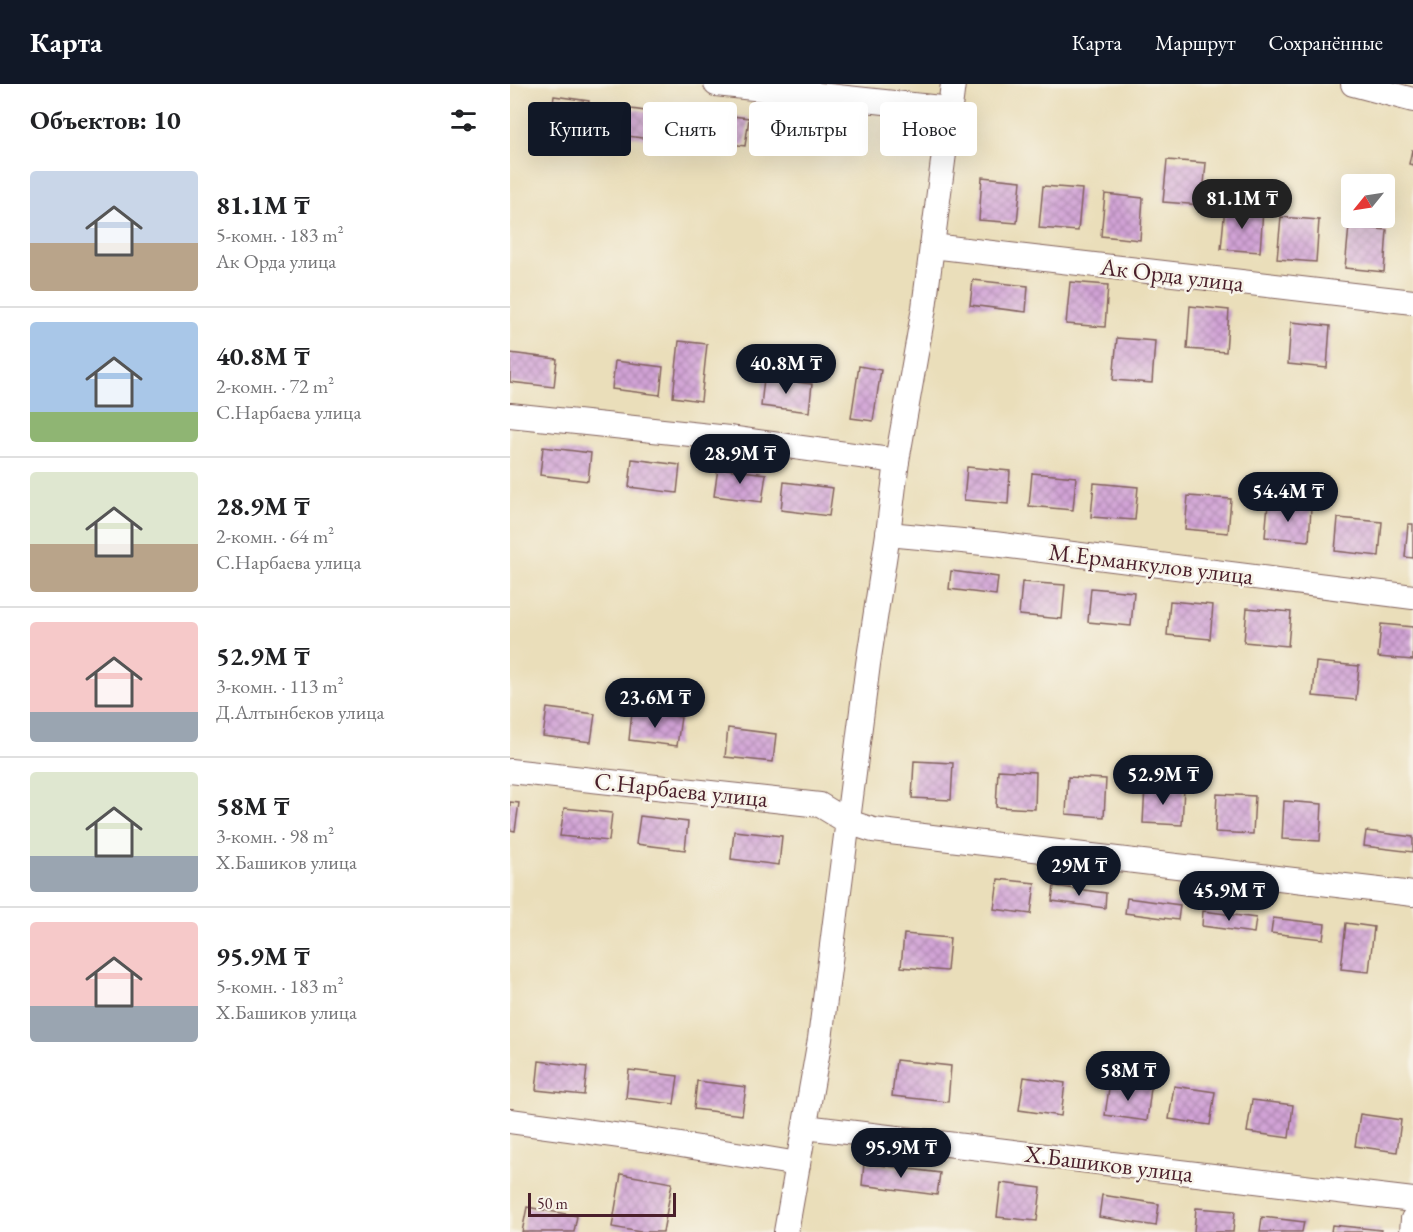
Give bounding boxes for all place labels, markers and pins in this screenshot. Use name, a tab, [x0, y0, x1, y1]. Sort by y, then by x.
pin: 81.1M ₸	[1187, 179, 1297, 230]
pin: 40.8M ₸	[731, 344, 841, 395]
pin: 28.9M ₸	[685, 434, 795, 485]
pin: 54.4M ₸	[1233, 472, 1343, 523]
pin: 23.6M ₸	[600, 678, 710, 729]
pin: 52.9M ₸	[1108, 755, 1218, 806]
pin: 29M ₸	[1037, 846, 1121, 897]
pin: 45.9M ₸	[1174, 871, 1284, 922]
pin: 58M ₸	[1086, 1051, 1170, 1102]
pin: 95.9M ₸	[846, 1128, 956, 1179]

